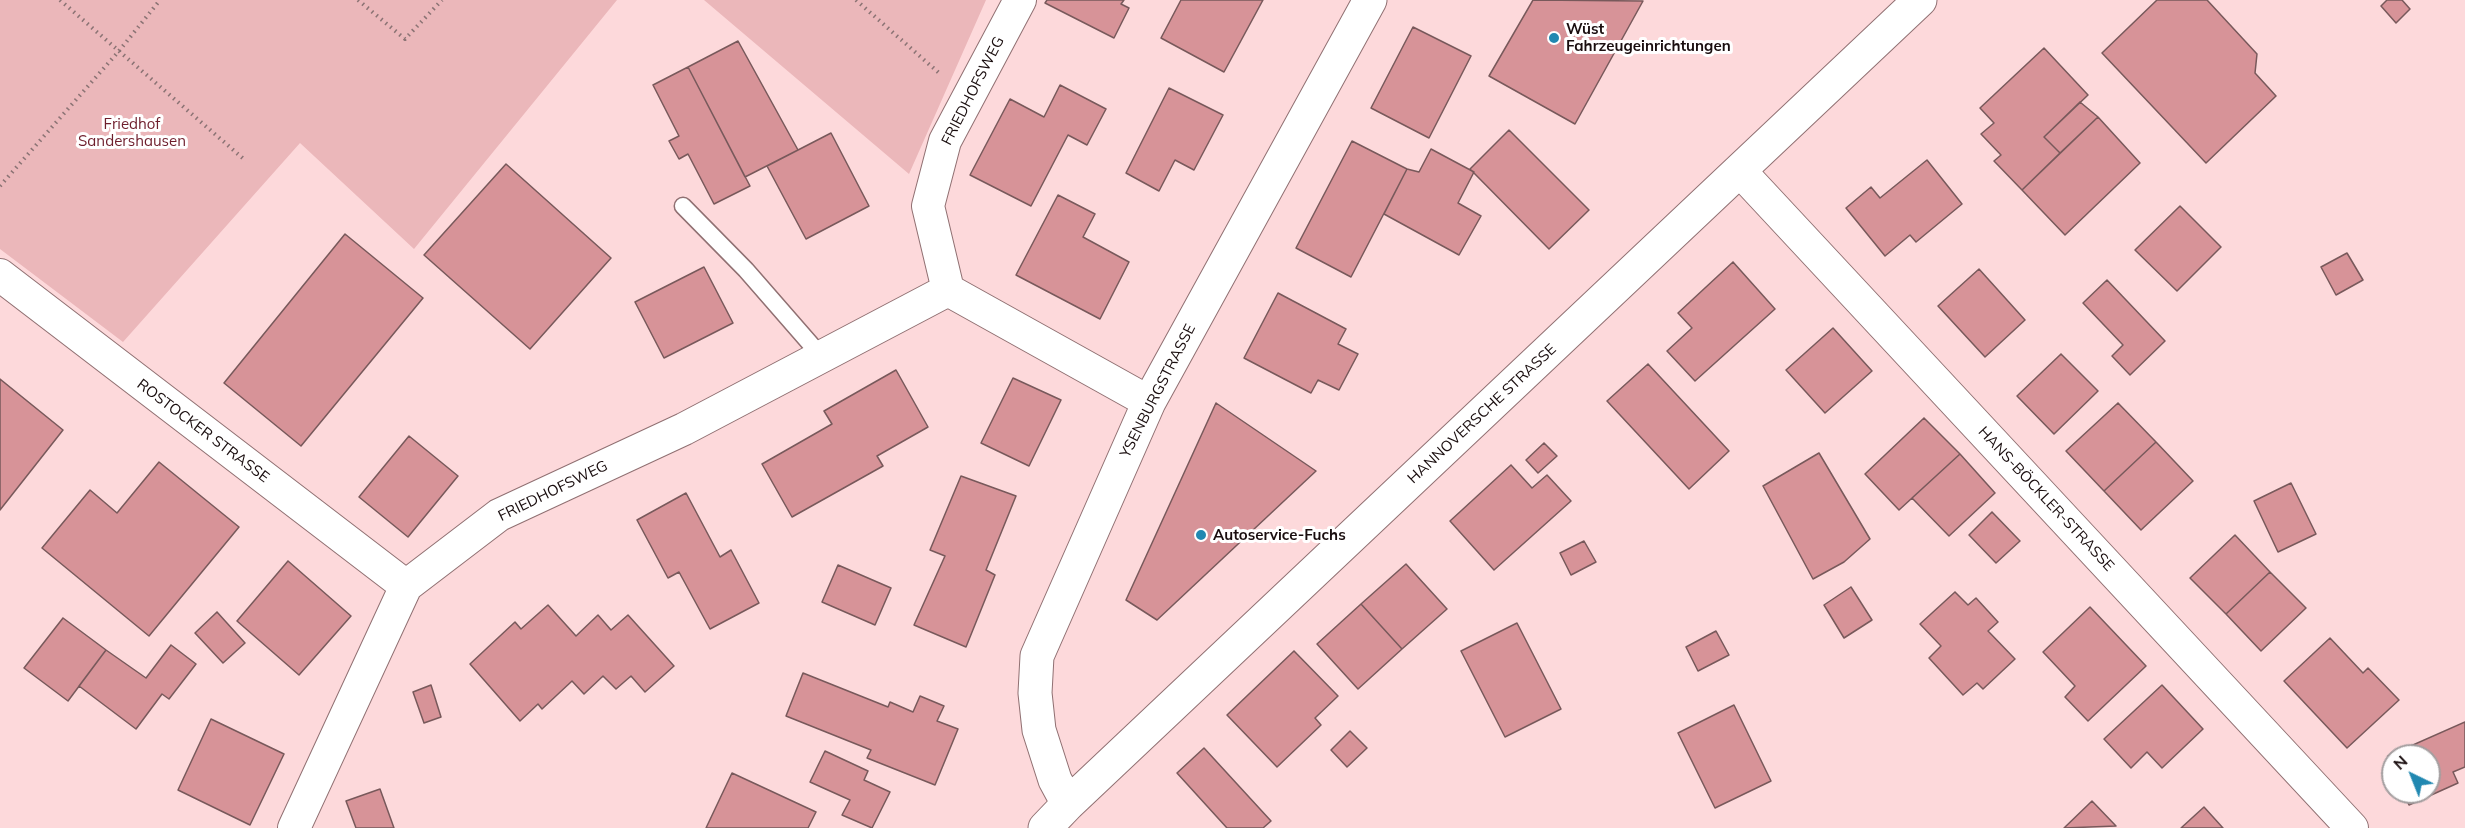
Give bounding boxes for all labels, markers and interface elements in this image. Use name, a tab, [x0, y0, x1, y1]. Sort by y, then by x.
place label: Wüst Fahrzeugeinrichtungen	[1566, 20, 1731, 55]
marker: Wüst Fahrzeugeinrichtungen	[1547, 31, 1561, 45]
street label: FRIEDHOFSWEG	[938, 34, 1008, 148]
park label: Friedhof Sandershausen	[78, 115, 186, 150]
street label: YSENBURGSTRASSE	[1117, 321, 1199, 461]
street label: HANNOVERSCHE STRASSE	[1404, 340, 1560, 488]
street label: ROSTOCKER STRASSE	[133, 375, 273, 487]
street label: HANS-BÖCKLER-STRASSE	[1974, 423, 2118, 575]
street label: FRIEDHOFSWEG	[495, 457, 611, 525]
place label: Autoservice-Fuchs	[1213, 526, 1346, 544]
marker: Autoservice-Fuchs	[1194, 528, 1208, 542]
north arrow	[2381, 744, 2441, 804]
text: N	[2389, 751, 2411, 774]

